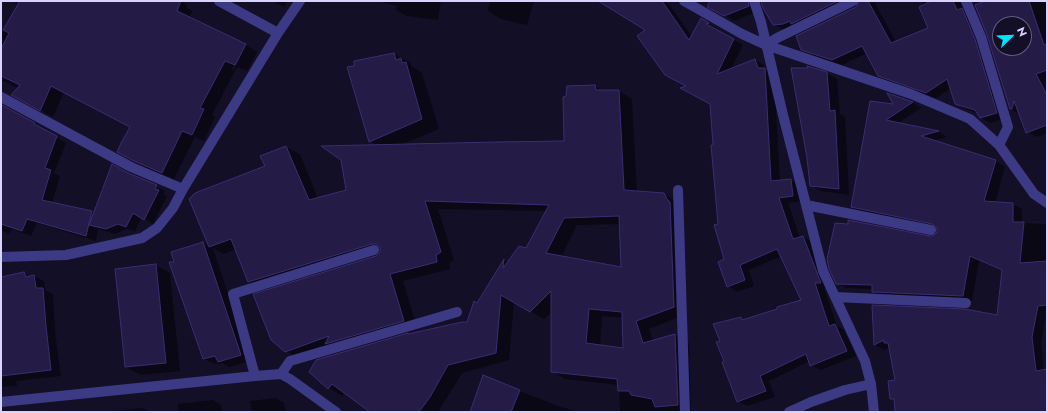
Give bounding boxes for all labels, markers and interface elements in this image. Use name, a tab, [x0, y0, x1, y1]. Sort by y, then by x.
north arrow	[992, 16, 1032, 56]
text: N	[1013, 25, 1031, 39]

